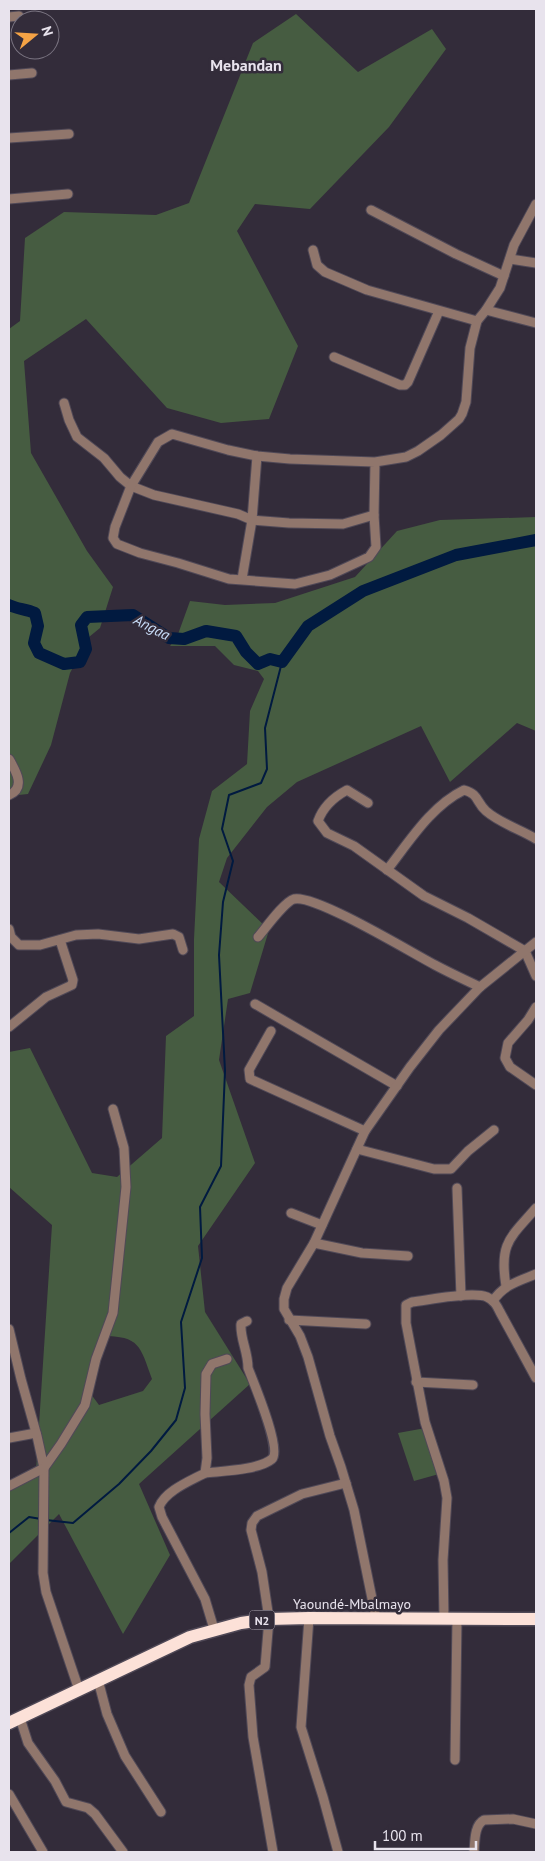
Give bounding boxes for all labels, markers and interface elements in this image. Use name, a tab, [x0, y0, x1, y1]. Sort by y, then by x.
north arrow	[10, 10, 60, 60]
text: N	[37, 24, 57, 38]
district label: Mebandan	[210, 55, 282, 75]
water label: Angaa	[130, 609, 174, 644]
street label: Yaoundé-Mbalmayo	[293, 1595, 411, 1613]
road number: N2	[250, 1610, 274, 1630]
scale bar	[375, 1818, 476, 1850]
text: 100 m	[382, 1826, 423, 1845]

